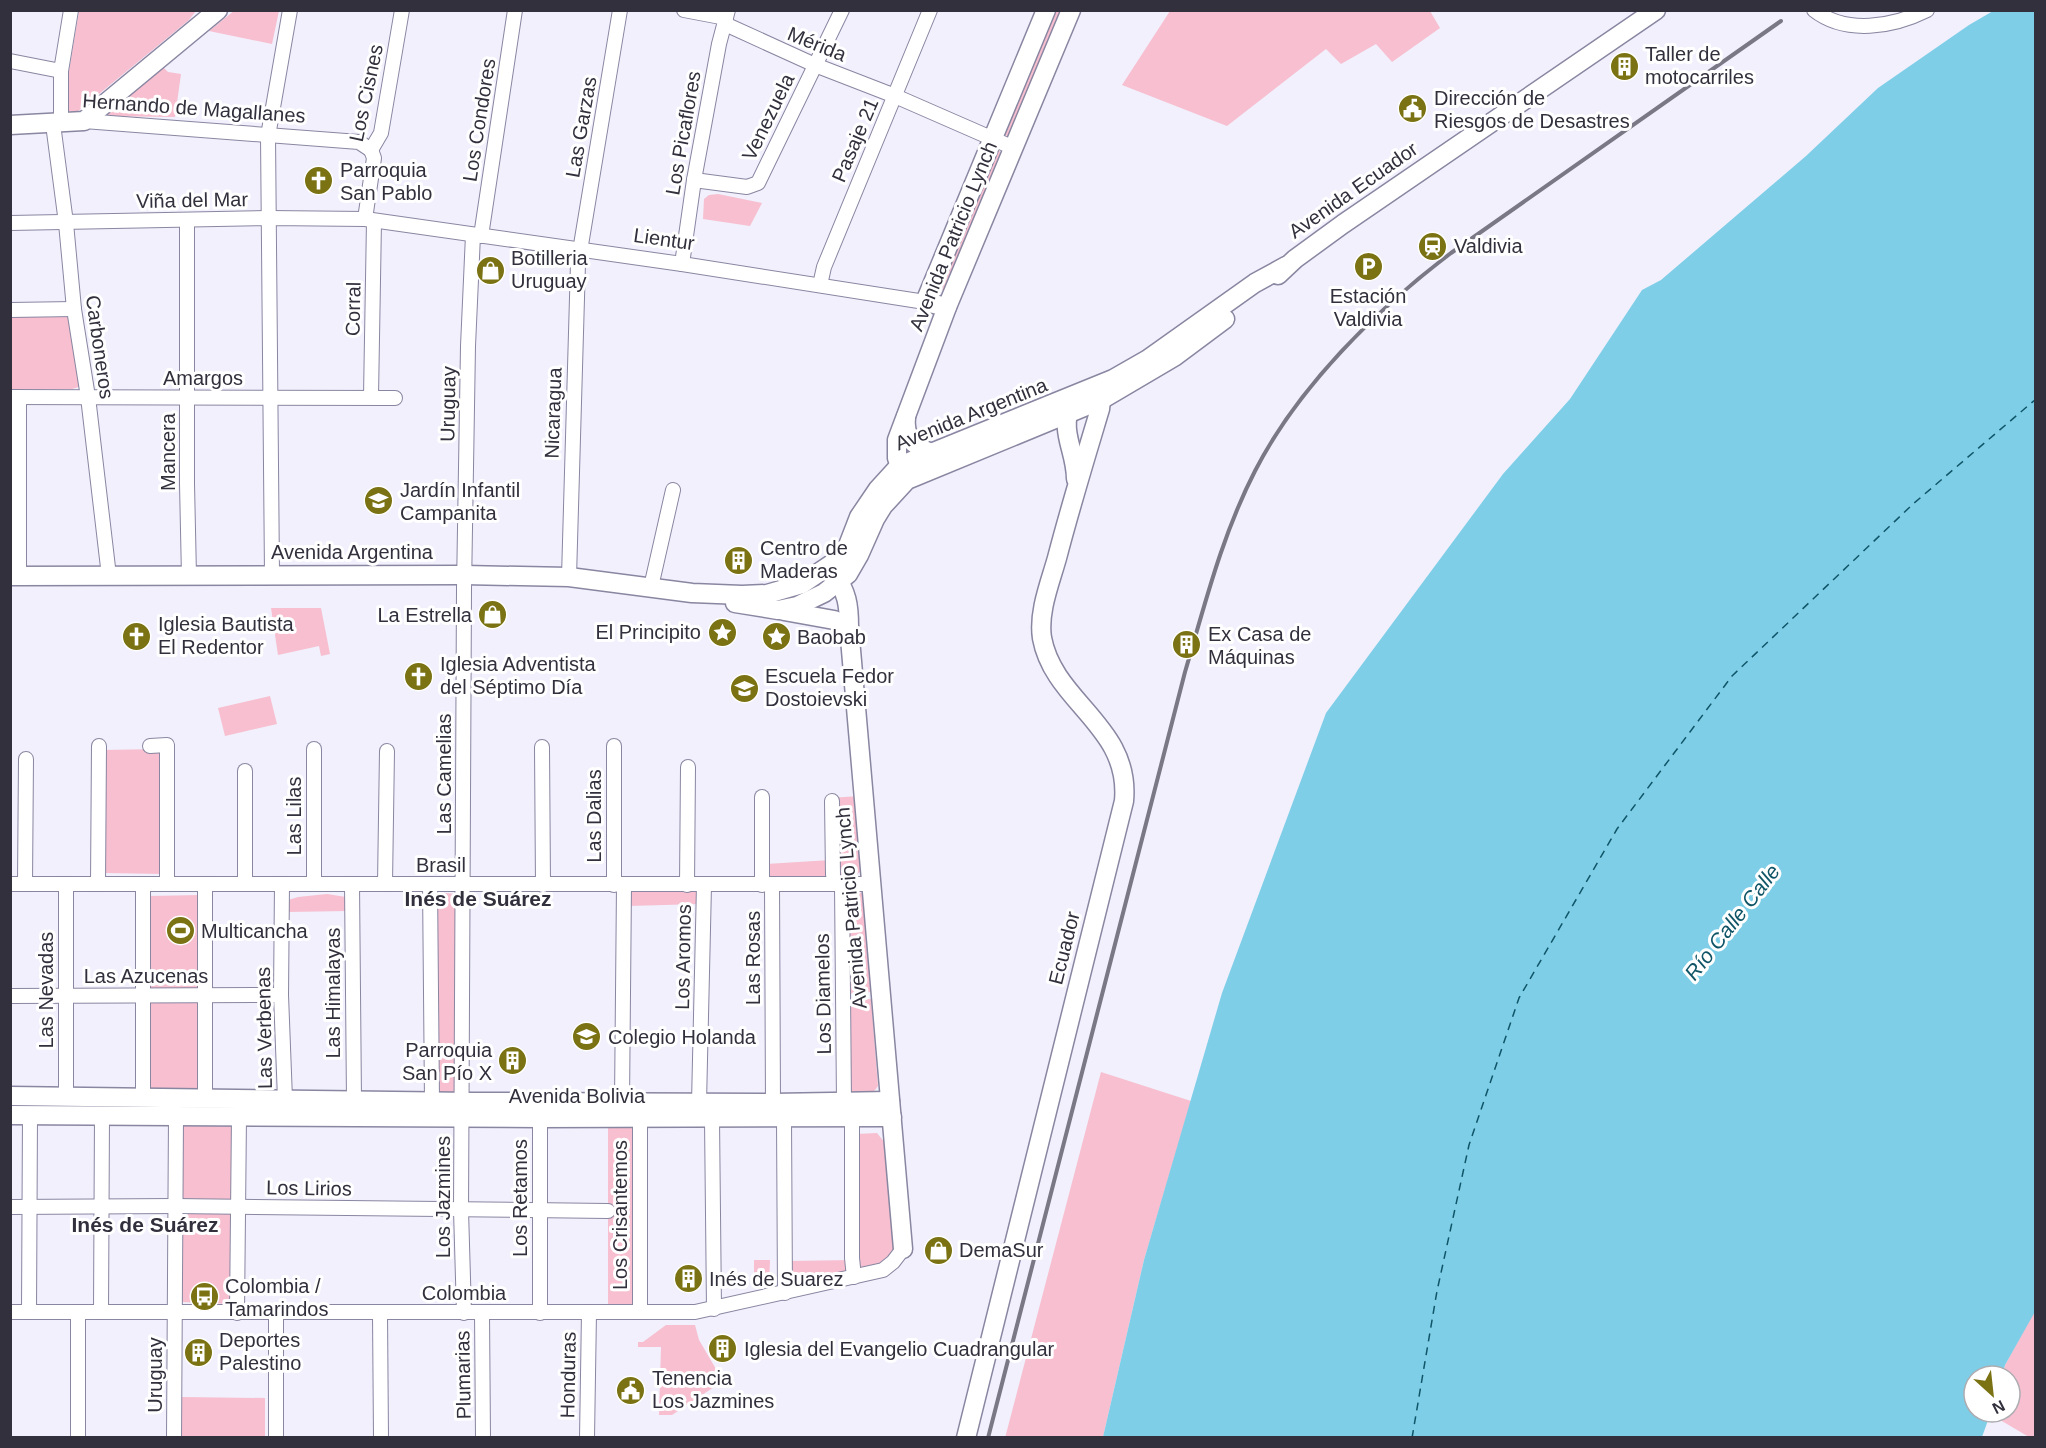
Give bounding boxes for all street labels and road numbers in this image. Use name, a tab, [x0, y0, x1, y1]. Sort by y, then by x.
street label: Mérida	[785, 22, 850, 66]
street label: Los Cisnes	[345, 42, 387, 144]
street label: Los Condores	[458, 57, 500, 183]
street label: Los Picaflores	[661, 69, 705, 197]
street label: Venezuela	[738, 69, 799, 164]
street label: Las Garzas	[561, 75, 601, 179]
street label: Hernando de Magallanes	[82, 89, 306, 127]
street label: Pasaje 21	[827, 95, 883, 185]
street label: Avenida Ecuador	[1284, 137, 1422, 243]
street label: Avenida Patricio Lynch	[905, 138, 1001, 334]
street label: Viña del Mar	[136, 188, 248, 212]
street label: Lientur	[632, 224, 696, 254]
street label: Corral	[342, 282, 364, 336]
street label: Carboneros	[82, 294, 118, 400]
street label: Uruguay	[436, 366, 460, 442]
street label: Nicaragua	[540, 366, 566, 459]
street label: Amargos	[163, 367, 243, 389]
street label: Avenida Argentina	[892, 373, 1051, 455]
street label: Mancera	[157, 412, 179, 491]
street label: Avenida Argentina	[271, 541, 434, 563]
street label: Las Camelias	[433, 713, 455, 835]
street label: Las Dalias	[583, 769, 605, 863]
street label: Las Lilas	[283, 777, 305, 855]
street label: Avenida Patricio Lynch	[831, 806, 871, 1010]
street label: Brasil	[416, 854, 466, 876]
street label: Los Aromos	[671, 904, 695, 1010]
street label: Ecuador	[1044, 909, 1084, 987]
street label: Las Rosas	[742, 911, 764, 1005]
street label: Las Himalayas	[322, 927, 344, 1059]
street label: Las Nevadas	[35, 932, 57, 1048]
street label: Los Diamelos	[811, 933, 835, 1055]
street label: Las Azucenas	[84, 965, 208, 987]
street label: Las Verbenas	[252, 967, 276, 1089]
street label: Avenida Bolivia	[509, 1085, 646, 1107]
street label: Los Jazmines	[432, 1136, 454, 1258]
street label: Los Retamos	[509, 1139, 531, 1257]
street label: Los Crisantemos	[609, 1140, 631, 1290]
street label: Los Lirios	[266, 1176, 352, 1200]
street label: Colombia	[422, 1282, 507, 1304]
street label: Plumarias	[451, 1330, 475, 1420]
street label: Honduras	[556, 1331, 580, 1419]
street label: Uruguay	[144, 1337, 166, 1413]

